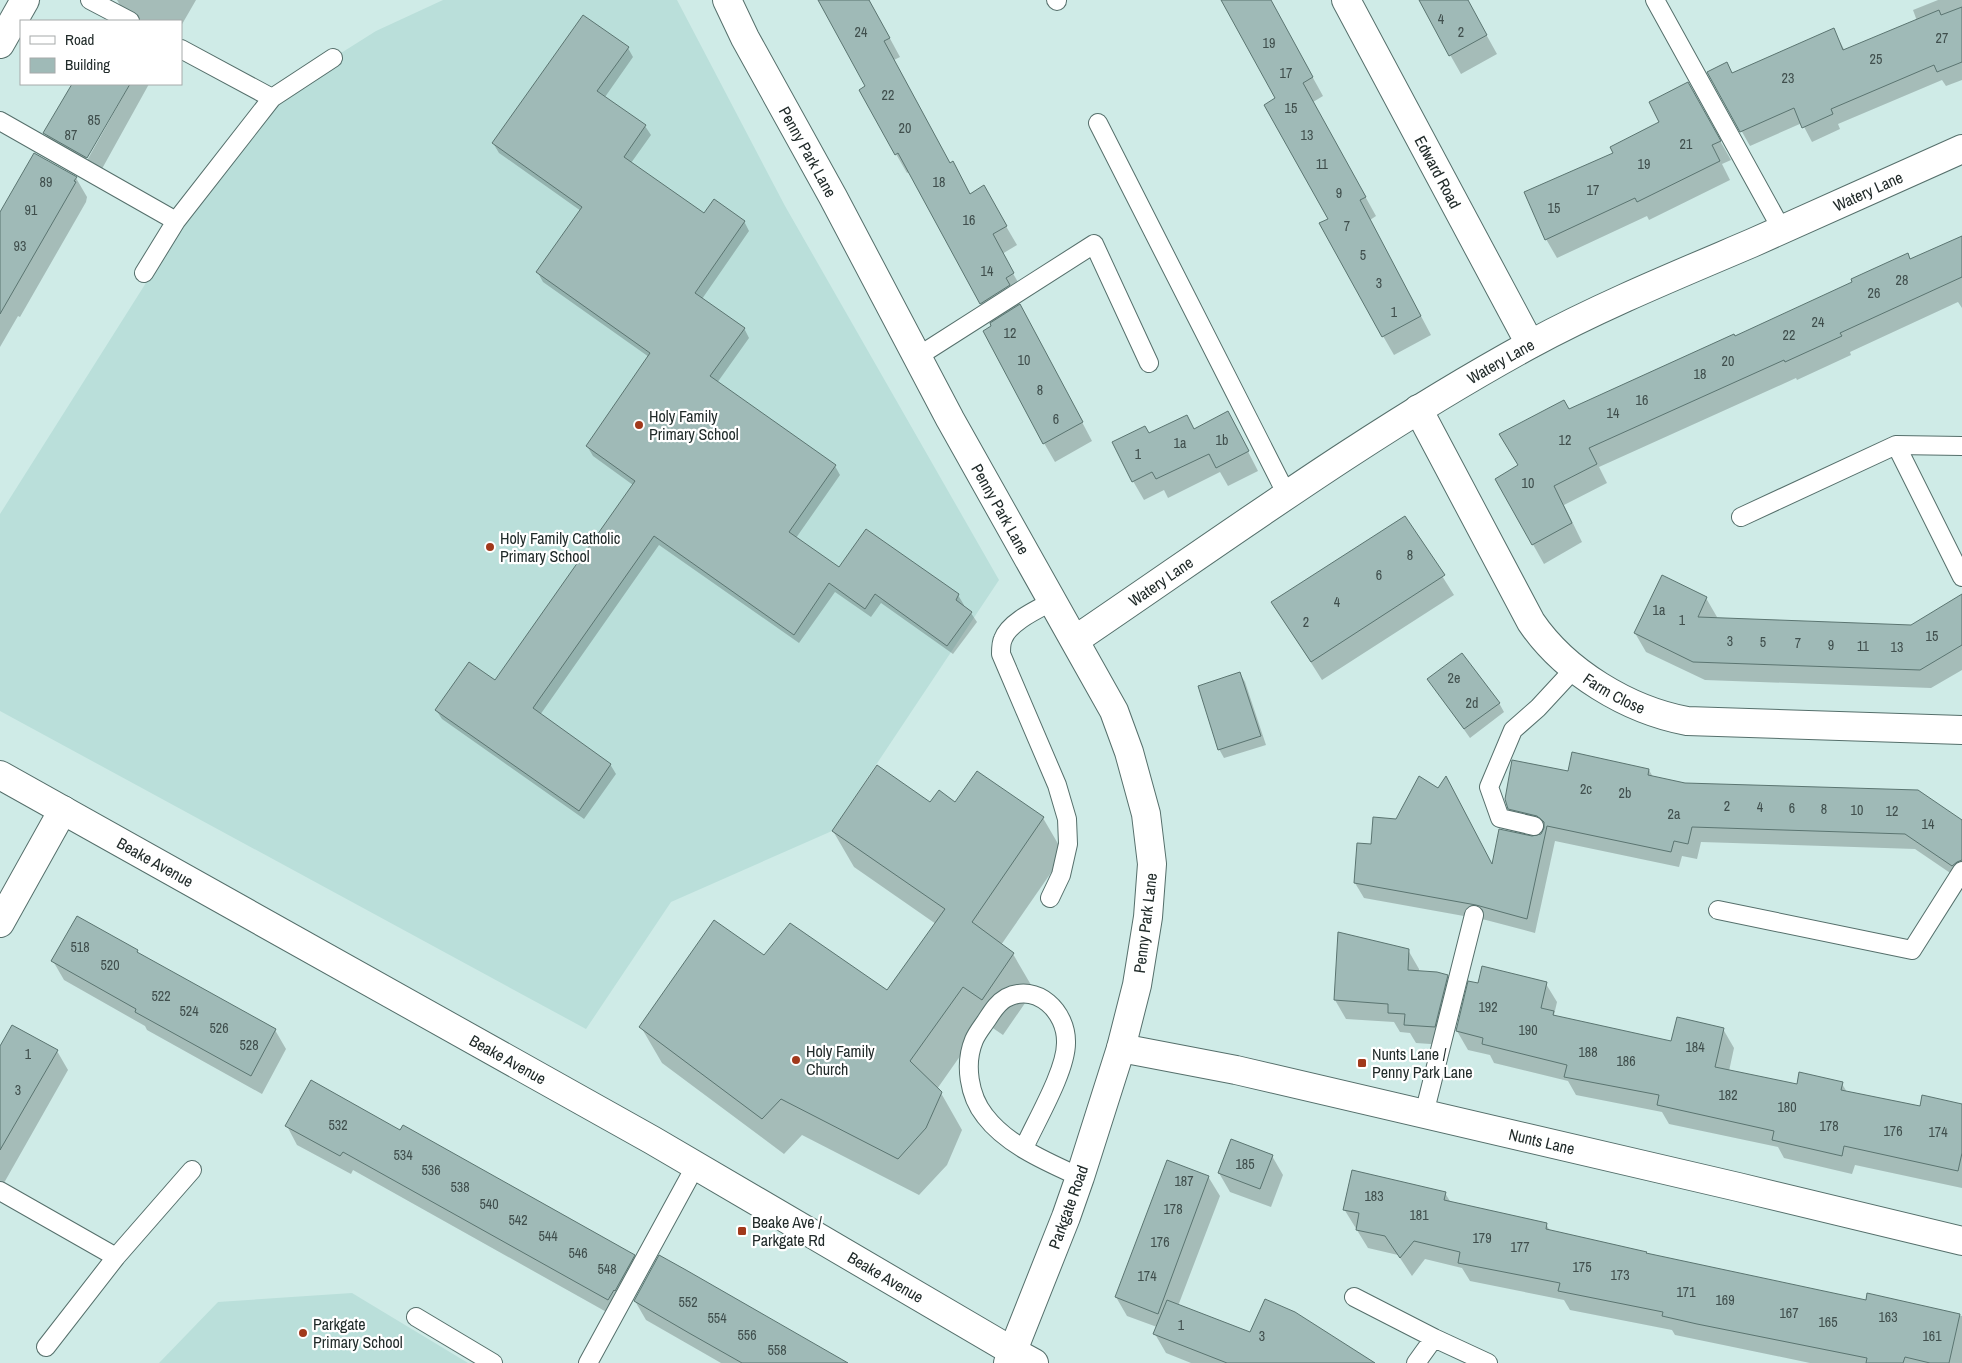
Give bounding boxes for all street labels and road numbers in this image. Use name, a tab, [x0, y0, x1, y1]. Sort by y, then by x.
street label: Penny Park Lane	[774, 102, 842, 201]
street label: Edward Road	[1410, 132, 1466, 212]
street label: Watery Lane	[1830, 166, 1906, 216]
street label: Watery Lane	[1463, 333, 1538, 389]
street label: Penny Park Lane	[966, 460, 1035, 558]
street label: Watery Lane	[1124, 551, 1197, 611]
street label: Farm Close	[1579, 667, 1648, 719]
street label: Beake Avenue	[113, 832, 198, 892]
street label: Penny Park Lane	[1128, 872, 1162, 974]
street label: Beake Avenue	[466, 1029, 550, 1090]
street label: Nunts Lane	[1507, 1123, 1577, 1160]
street label: Parkgate Road	[1043, 1162, 1093, 1252]
street label: Beake Avenue	[844, 1246, 928, 1308]

